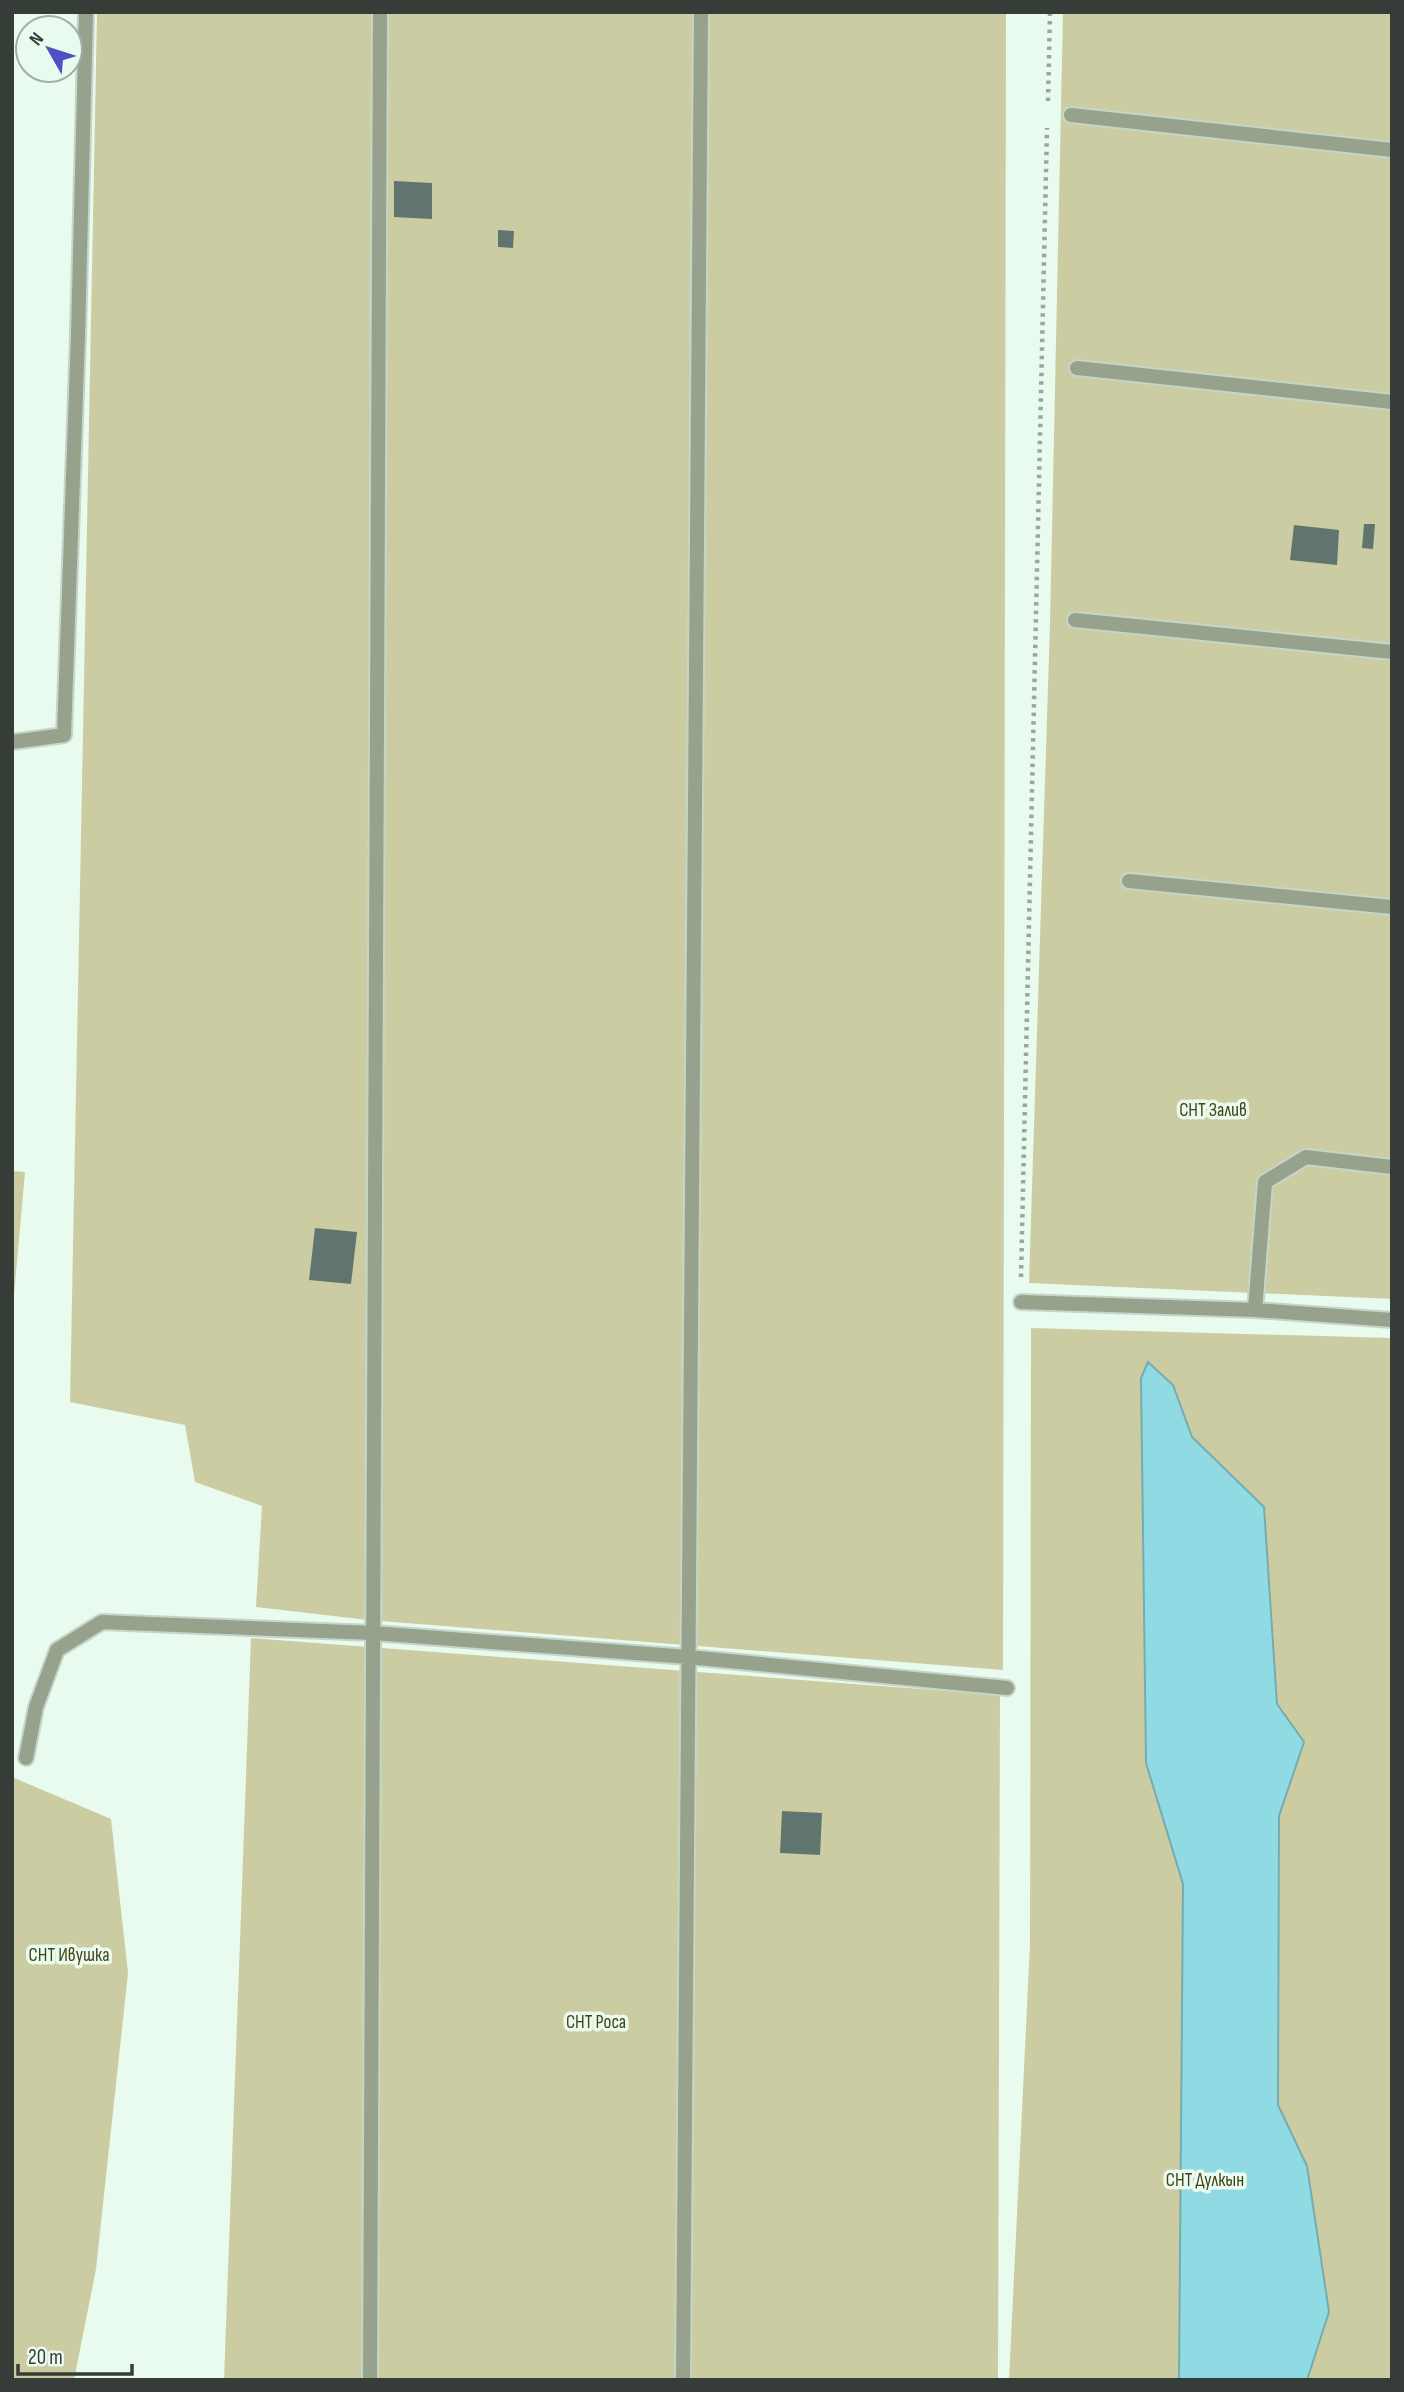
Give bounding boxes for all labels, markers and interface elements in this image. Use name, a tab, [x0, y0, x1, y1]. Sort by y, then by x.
north arrow	[14, 14, 84, 84]
text: N	[25, 28, 49, 50]
park label: СНТ Залив	[1179, 1099, 1247, 1122]
park label: СНТ Ивушка	[29, 1944, 109, 1967]
park label: СНТ Роса	[566, 2011, 626, 2034]
park label: СНТ Дулкын	[1166, 2169, 1244, 2192]
scale bar	[18, 2332, 131, 2376]
text: 20 m	[28, 2345, 63, 2370]

